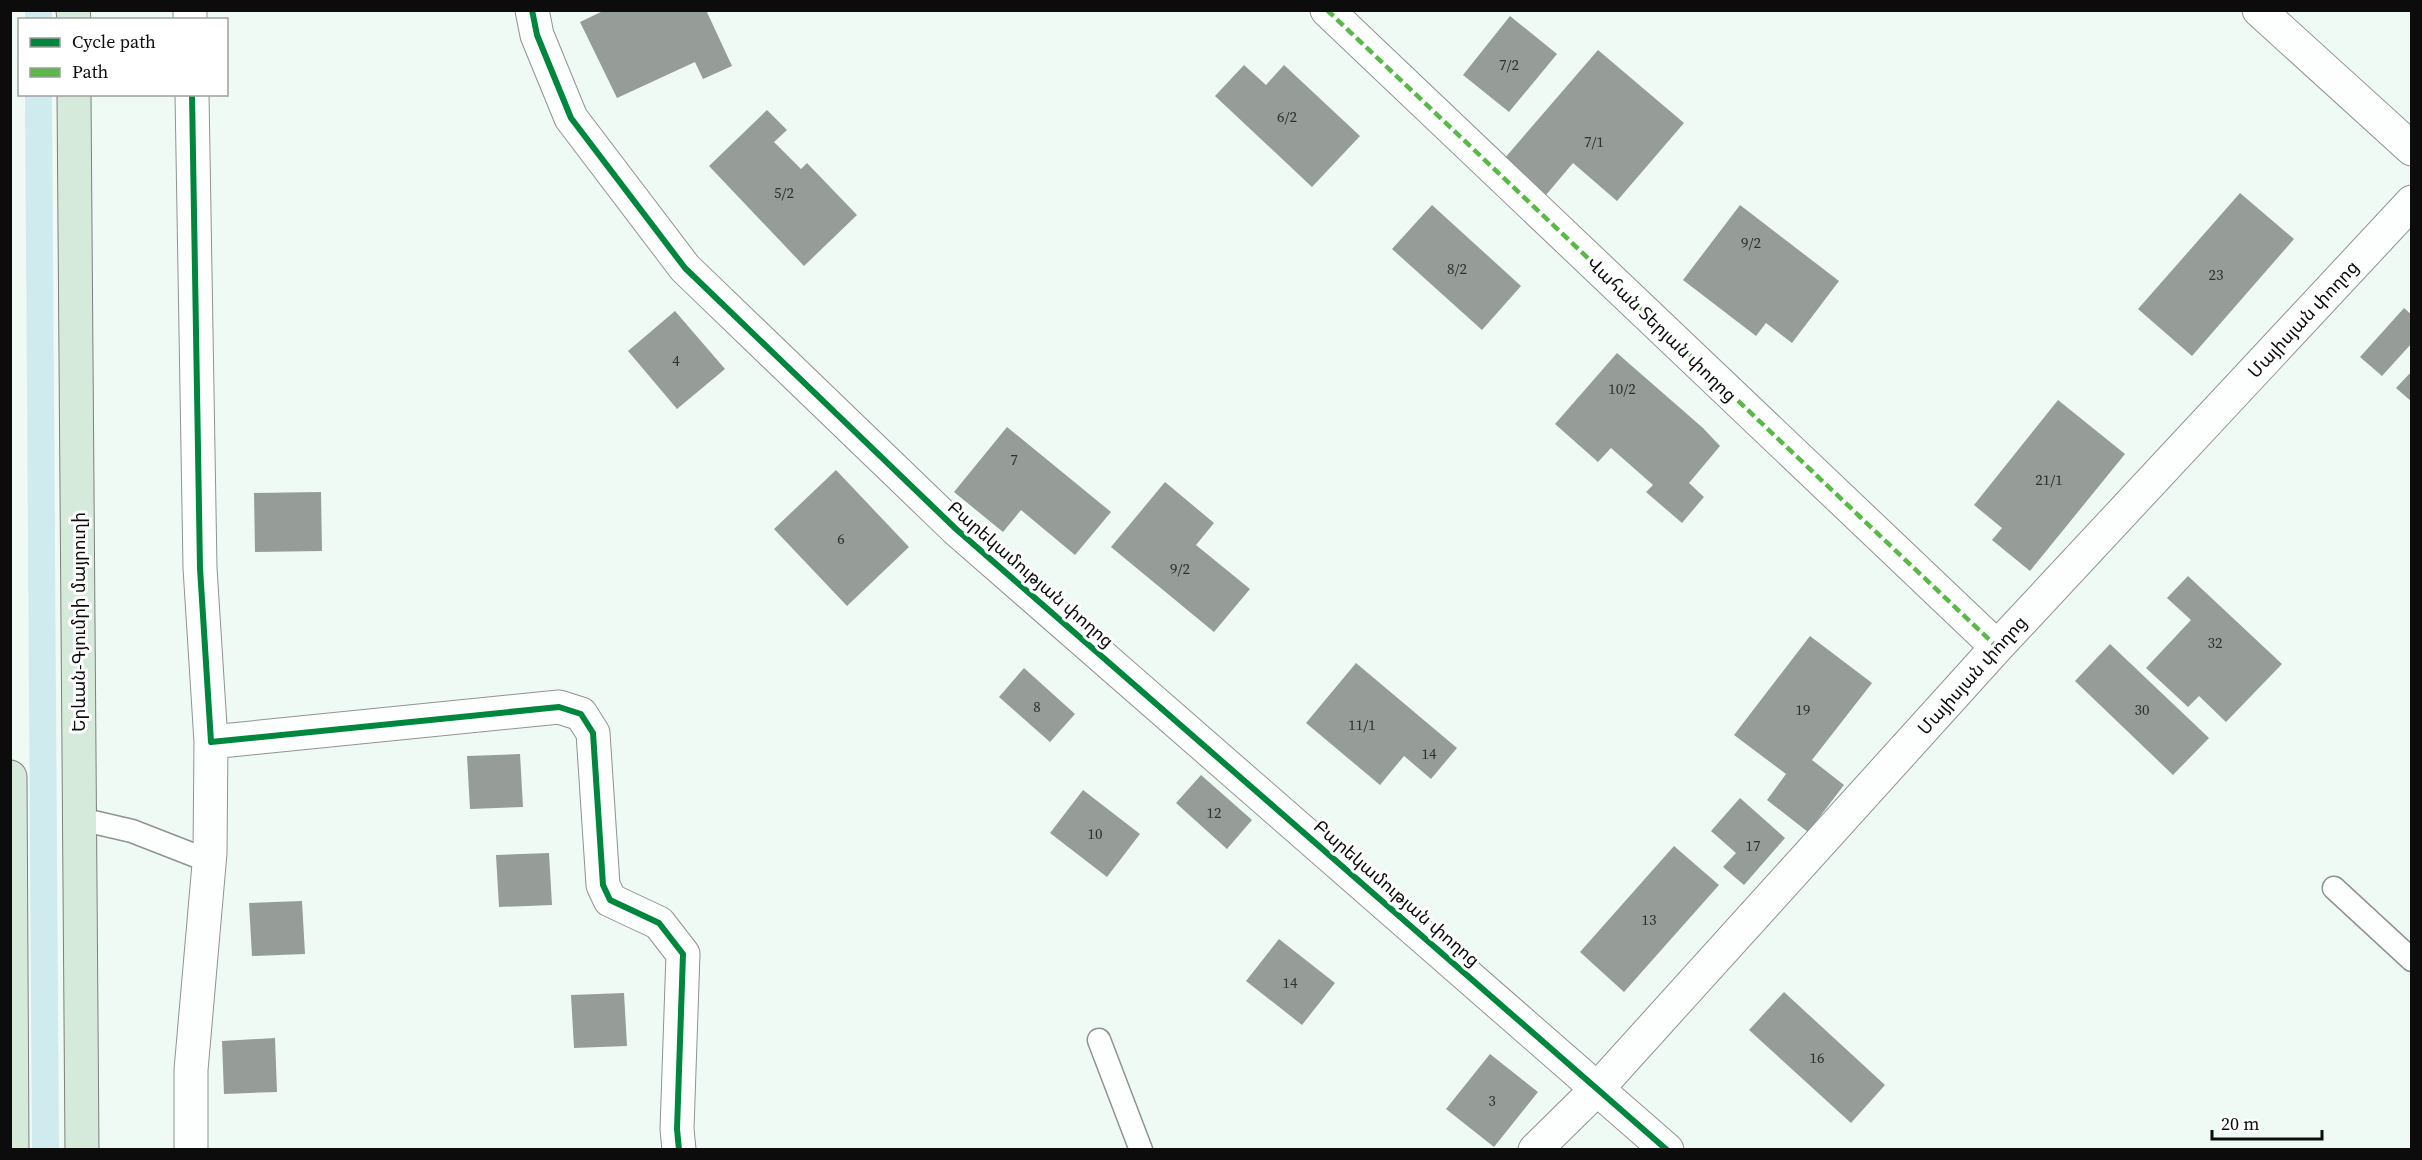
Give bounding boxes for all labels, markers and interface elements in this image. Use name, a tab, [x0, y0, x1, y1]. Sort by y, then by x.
legend	[18, 18, 228, 96]
text: Cycle path	[72, 29, 156, 54]
house number: 7/2	[1499, 54, 1519, 75]
text: Path	[72, 59, 109, 84]
house number: 6/2	[1277, 106, 1297, 127]
house number: 7/1	[1584, 131, 1604, 152]
house number: 5/2	[774, 182, 794, 203]
house number: 9/2	[1741, 232, 1761, 253]
street label: Վահան Տերյան փողոց	[1581, 251, 1743, 407]
street label: Մայիսյան փողոց	[2242, 255, 2364, 383]
house number: 8/2	[1447, 258, 1467, 279]
house number: 23	[2208, 264, 2224, 285]
house number: 4	[672, 350, 680, 371]
house number: 10/2	[1608, 378, 1636, 399]
house number: 7	[1010, 449, 1018, 470]
house number: 21/1	[2035, 469, 2063, 490]
street label: Բարեկամության փողոց	[943, 495, 1119, 653]
street label: Երևան-Գյումրի մայրուղի	[66, 512, 91, 732]
house number: 6	[837, 528, 845, 549]
house number: 9/2	[1170, 558, 1190, 579]
street label: Մայիսյան փողոց	[1912, 610, 2032, 740]
house number: 32	[2207, 632, 2223, 653]
house number: 8	[1033, 696, 1041, 717]
house number: 19	[1795, 699, 1811, 720]
house number: 30	[2134, 699, 2150, 720]
house number: 11/1	[1348, 714, 1376, 735]
house number: 14	[1421, 743, 1437, 764]
house number: 12	[1206, 802, 1222, 823]
street label: Բարեկամության փողոց	[1309, 814, 1485, 972]
house number: 10	[1087, 823, 1103, 844]
house number: 17	[1745, 835, 1761, 856]
house number: 13	[1641, 909, 1657, 930]
house number: 14	[1282, 972, 1298, 993]
house number: 16	[1809, 1047, 1825, 1068]
house number: 3	[1488, 1090, 1496, 1111]
scale bar	[2212, 1103, 2322, 1141]
text: 20 m	[2221, 1111, 2259, 1136]

